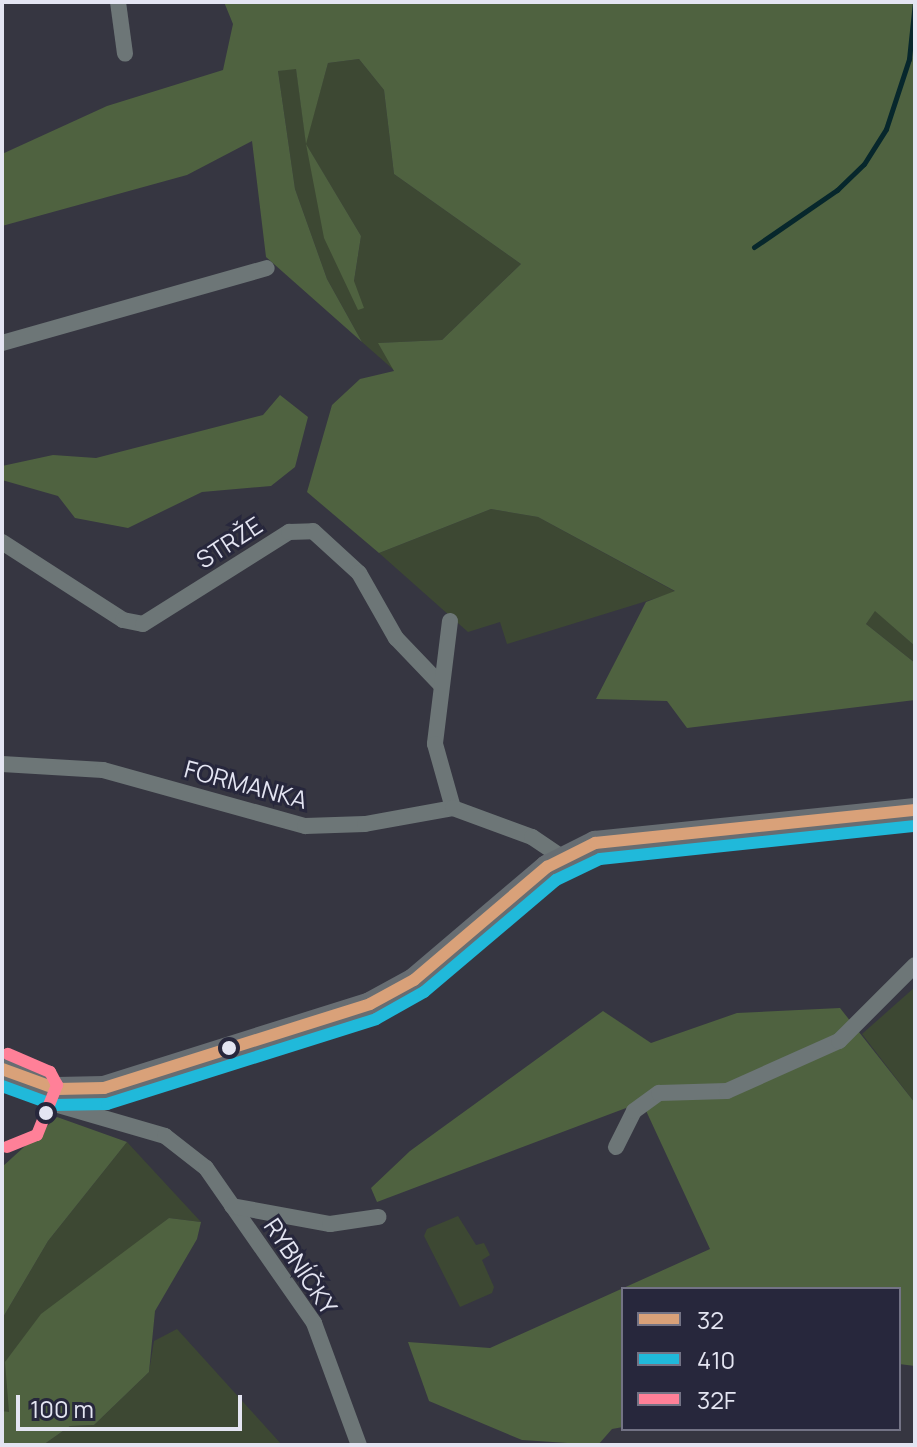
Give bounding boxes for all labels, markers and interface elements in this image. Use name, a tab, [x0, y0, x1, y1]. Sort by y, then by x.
street label: STRŽE	[191, 510, 267, 574]
street label: FORMANKA	[182, 754, 310, 814]
unlabelled marker	[221, 1040, 237, 1056]
unlabelled marker	[38, 1105, 54, 1121]
street label: RYBNÍČKY	[258, 1212, 344, 1320]
legend	[621, 1287, 901, 1431]
text: 32	[697, 1303, 724, 1336]
text: 410	[697, 1343, 735, 1376]
scale bar	[20, 1379, 246, 1429]
text: 32F	[697, 1383, 736, 1416]
text: 100 m	[30, 1392, 94, 1425]

